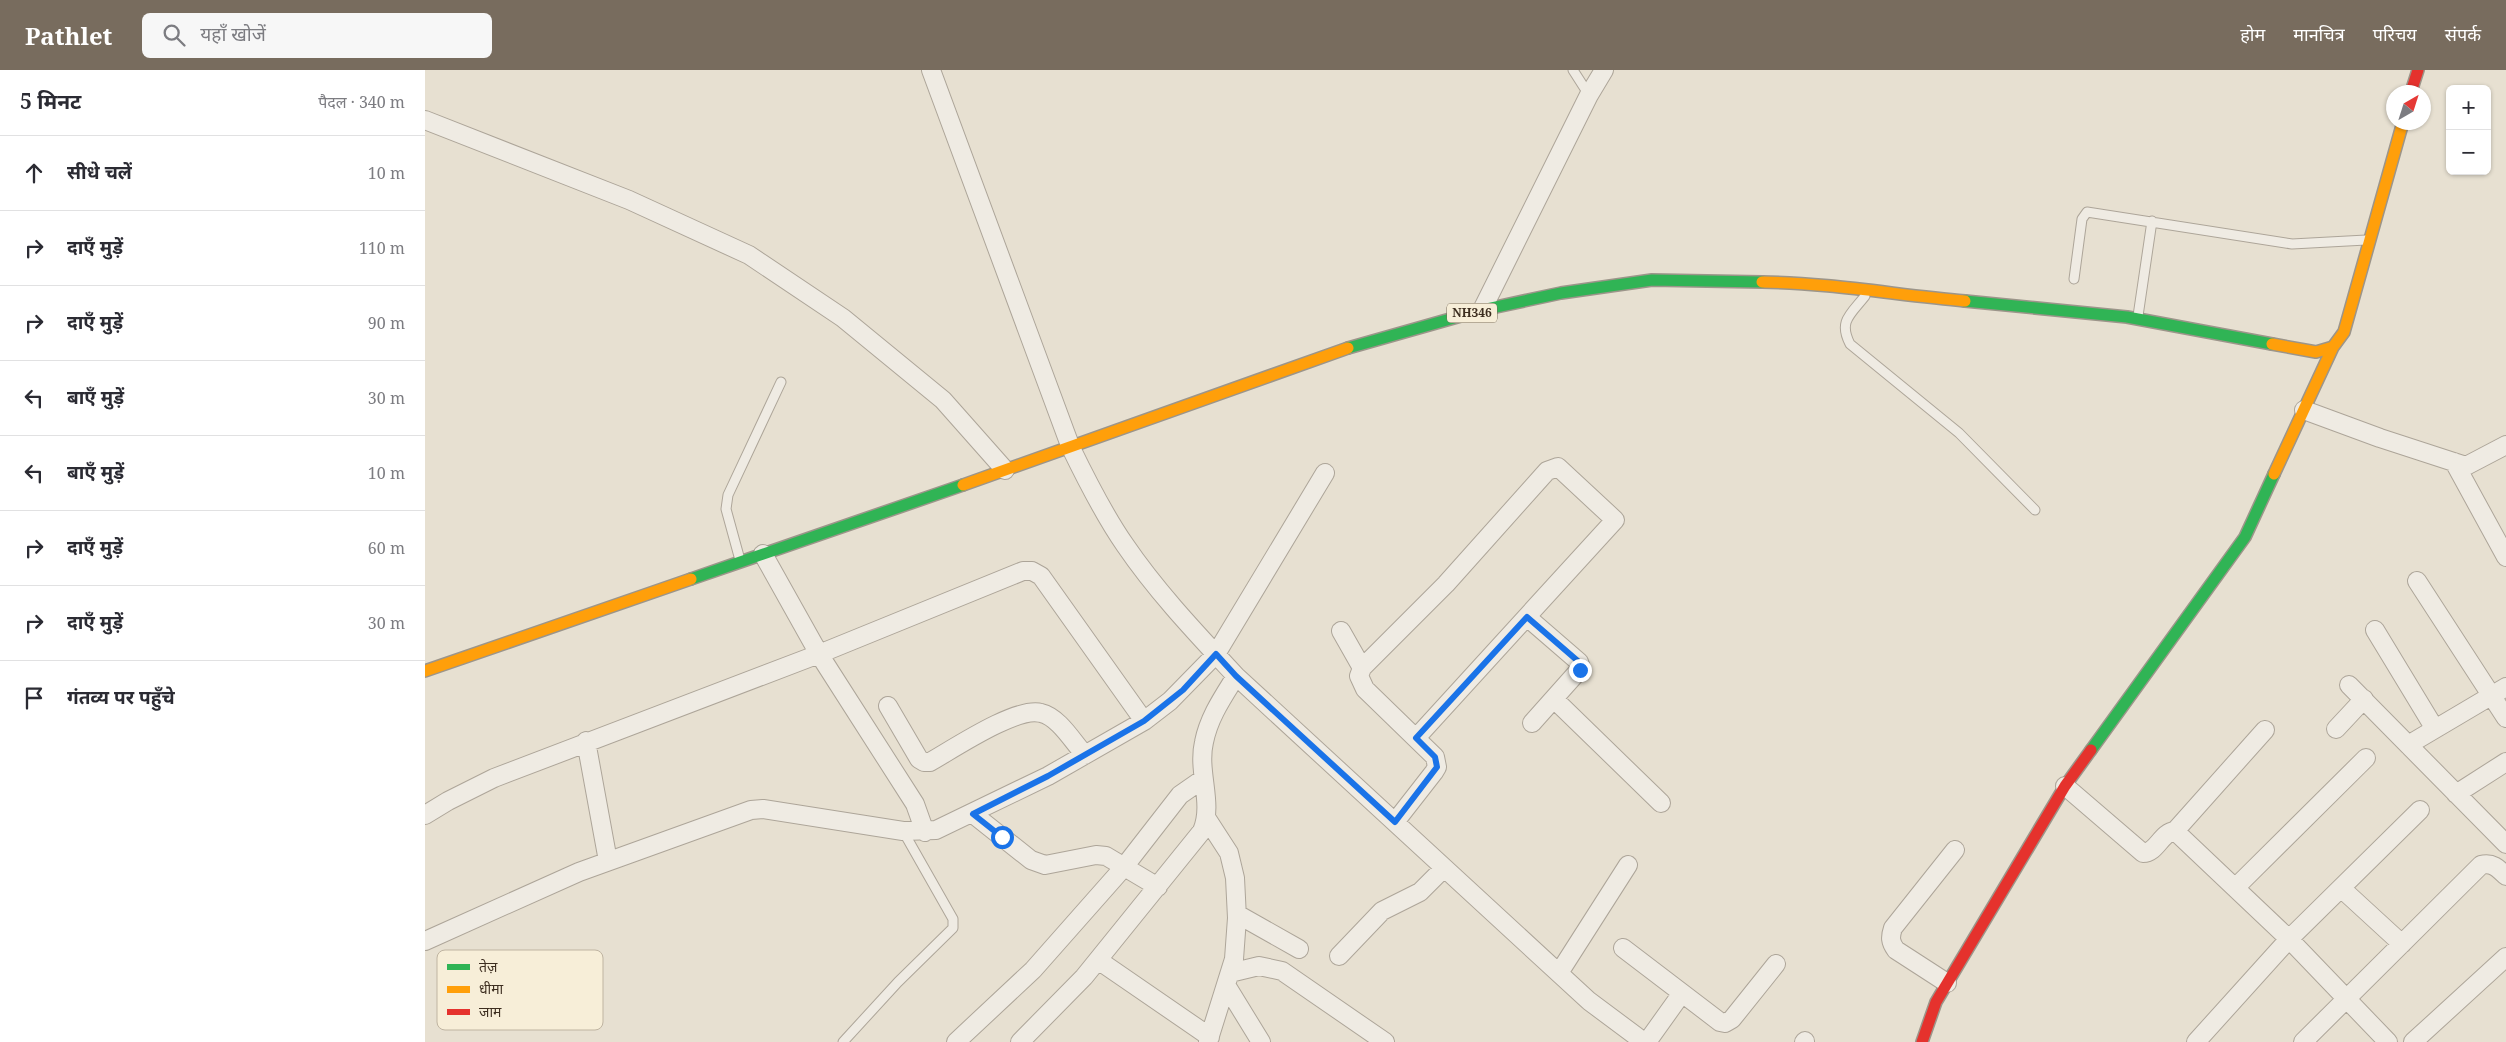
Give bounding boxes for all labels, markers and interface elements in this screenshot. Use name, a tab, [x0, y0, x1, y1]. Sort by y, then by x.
search box	[142, 13, 492, 58]
text: Pathlet	[25, 19, 112, 52]
icon: search	[160, 21, 188, 49]
text: यहाँ खोजें	[200, 21, 266, 47]
text: होम	[2240, 22, 2265, 46]
text: मानचित्र	[2293, 22, 2345, 46]
text: परिचय	[2373, 22, 2417, 46]
text: संपर्क	[2445, 22, 2481, 46]
north arrow	[2386, 85, 2431, 130]
map controls	[2446, 85, 2491, 175]
button: +	[2446, 85, 2491, 130]
text: 5 मिनट	[20, 87, 81, 115]
text: पैदल · 340 m	[318, 91, 405, 113]
button: −	[2446, 130, 2491, 175]
icon: ahead	[20, 159, 48, 187]
text: सीधे चलें	[67, 159, 132, 185]
text: 10 m	[368, 162, 405, 184]
icon: right	[20, 234, 48, 262]
text: दाएँ मुड़ें	[67, 234, 123, 260]
text: 110 m	[359, 237, 405, 259]
road number: NH346	[1447, 304, 1497, 322]
icon: right	[20, 309, 48, 337]
text: दाएँ मुड़ें	[67, 309, 123, 335]
text: 90 m	[368, 312, 405, 334]
icon: left	[20, 384, 48, 412]
text: बाएँ मुड़ें	[67, 384, 124, 410]
text: 30 m	[368, 387, 405, 409]
icon: left	[20, 459, 48, 487]
text: बाएँ मुड़ें	[67, 459, 124, 485]
text: 10 m	[368, 462, 405, 484]
icon: right	[20, 534, 48, 562]
text: दाएँ मुड़ें	[67, 534, 123, 560]
text: 60 m	[368, 537, 405, 559]
icon: right	[20, 609, 48, 637]
text: दाएँ मुड़ें	[67, 609, 123, 635]
text: 30 m	[368, 612, 405, 634]
route end	[1569, 659, 1592, 682]
icon: arrive	[20, 684, 48, 712]
text: गंतव्य पर पहुँचे	[67, 684, 175, 710]
route start	[991, 826, 1014, 849]
legend	[437, 950, 603, 1030]
text: तेज़	[479, 957, 498, 976]
text: धीमा	[479, 979, 504, 998]
text: जाम	[479, 1002, 502, 1021]

